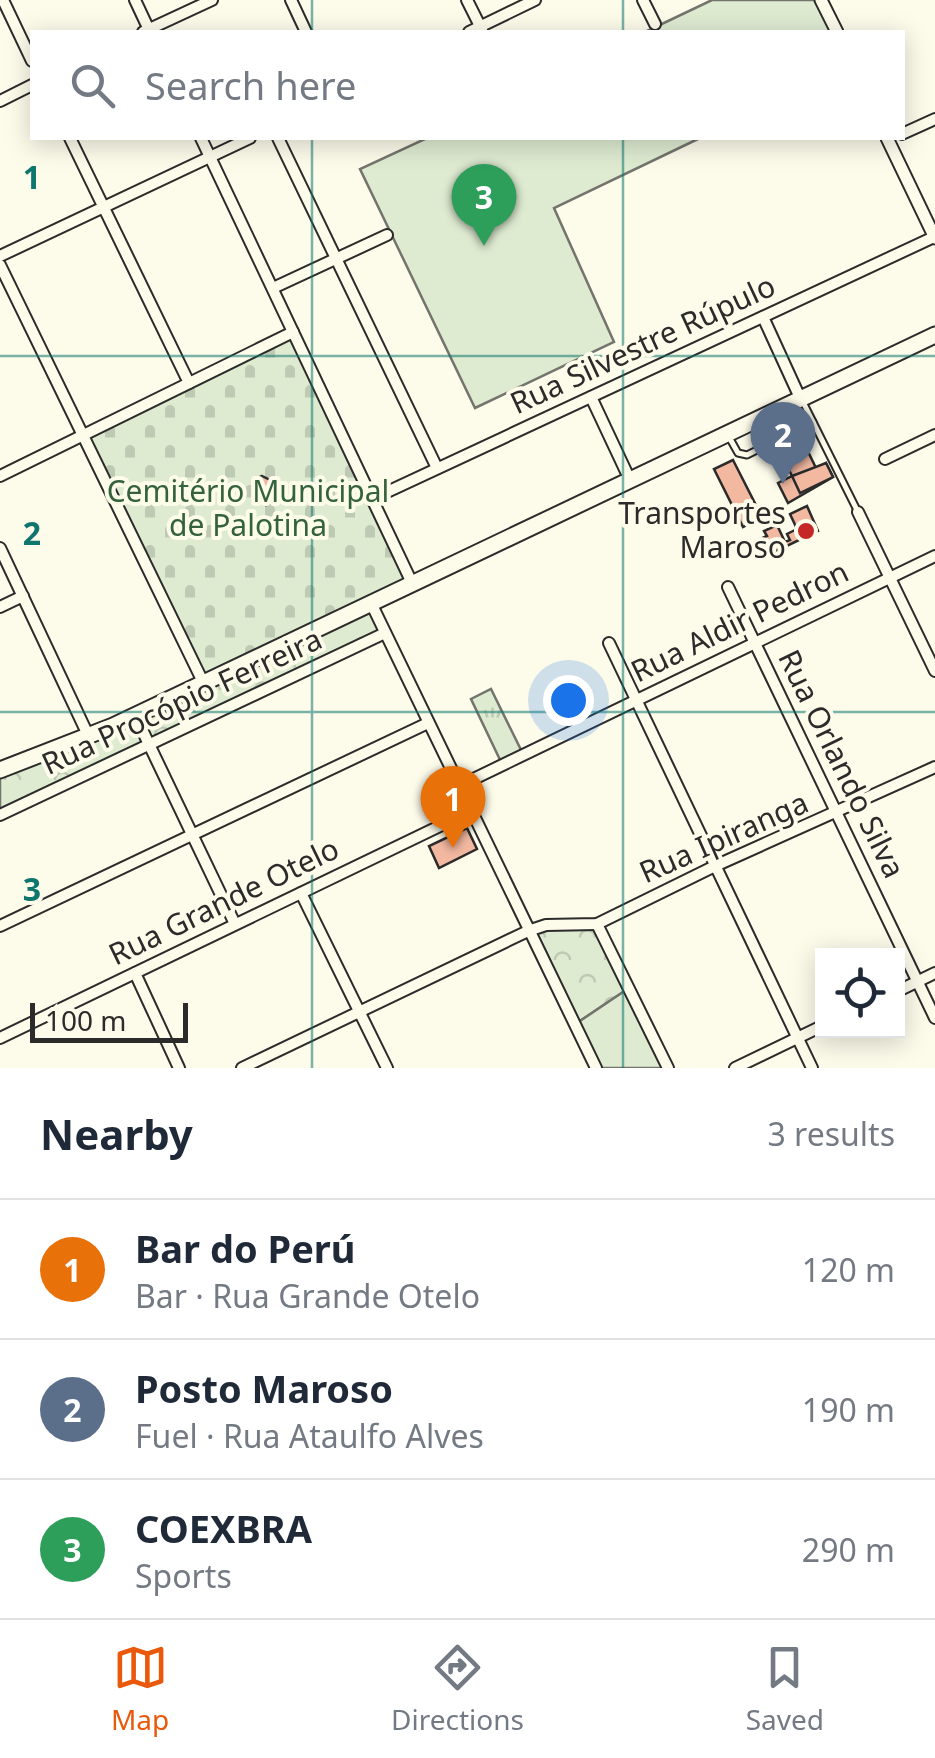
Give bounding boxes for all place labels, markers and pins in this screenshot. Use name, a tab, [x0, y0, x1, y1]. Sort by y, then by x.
pin: 3	[452, 164, 516, 246]
pin: 2	[750, 402, 816, 484]
place label: Transportes Maroso	[618, 492, 786, 567]
marker: Transportes Maroso	[795, 520, 817, 542]
pin: 1	[420, 766, 486, 848]

